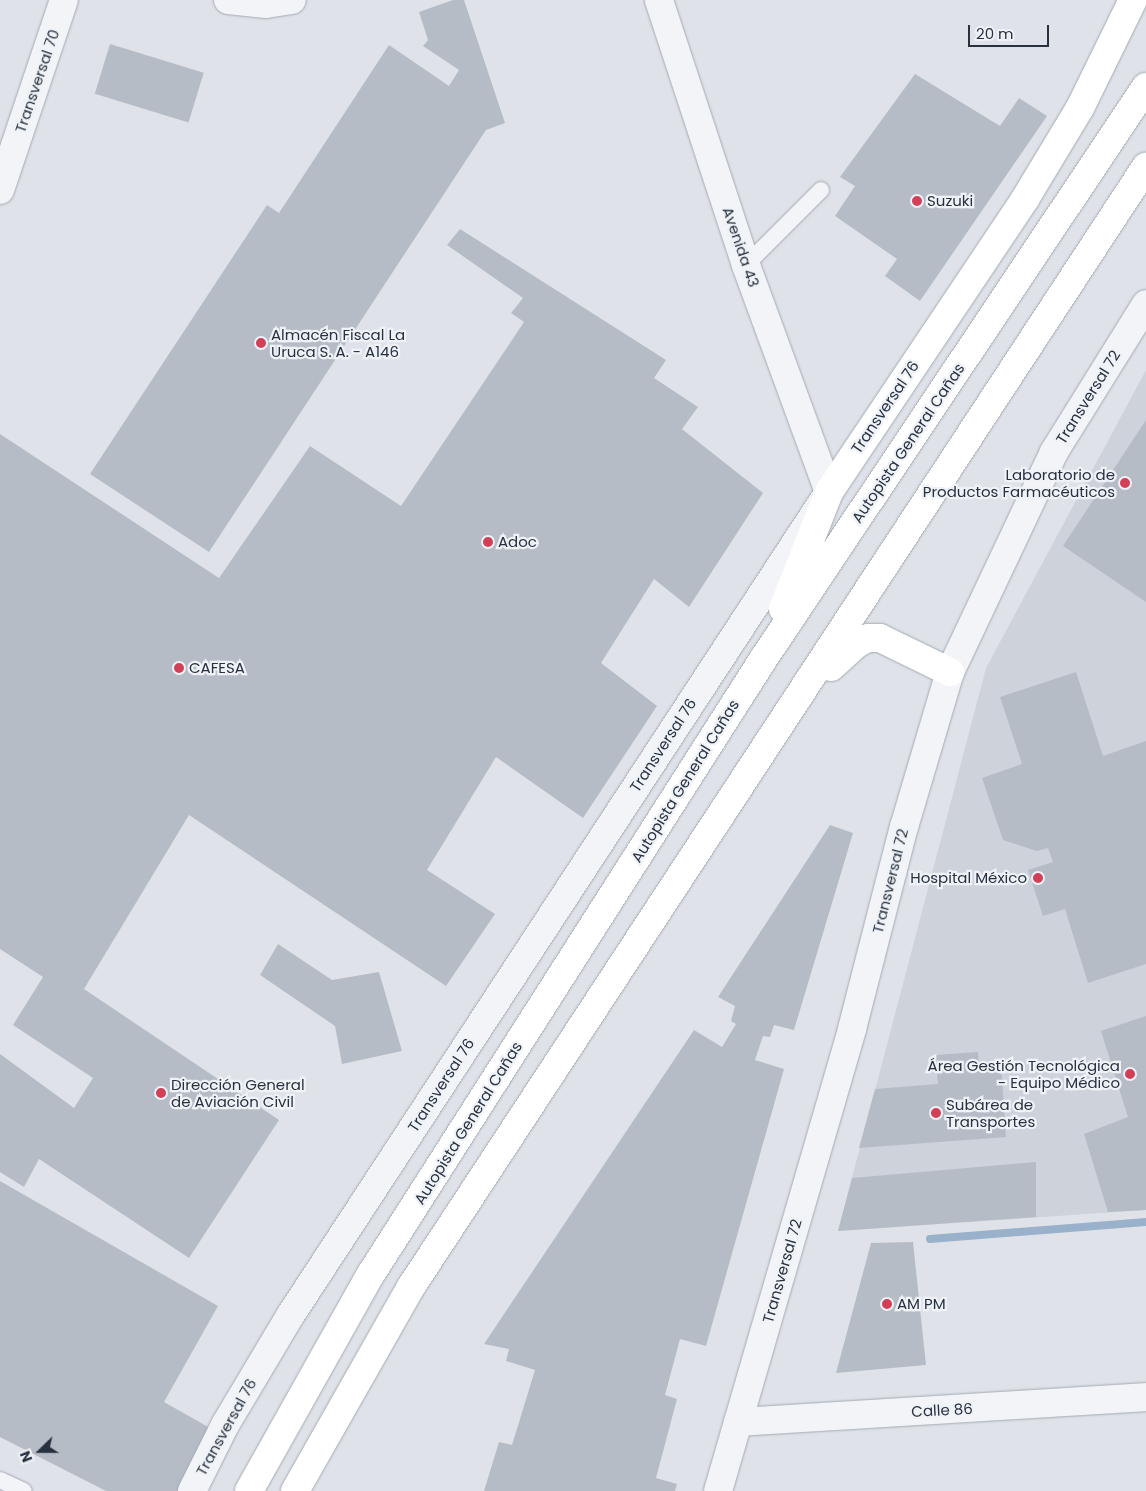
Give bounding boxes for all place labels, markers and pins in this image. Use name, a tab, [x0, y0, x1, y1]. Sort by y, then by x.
place label: Suzuki	[927, 192, 973, 210]
marker: Suzuki	[911, 195, 923, 207]
place label: Almacén Fiscal La Uruca S. A. - A146	[271, 325, 405, 360]
marker: Almacén Fiscal La Uruca S. A. - A146	[255, 337, 267, 349]
place label: Laboratorio de Productos Farmacéuticos	[923, 465, 1115, 500]
marker: Laboratorio de Productos Farmacéuticos	[1119, 477, 1131, 489]
place label: Adoc	[498, 533, 537, 551]
marker: Adoc	[482, 536, 494, 548]
place label: CAFESA	[189, 659, 245, 677]
marker: CAFESA	[173, 662, 185, 674]
place label: Hospital México	[910, 869, 1027, 887]
marker: Hospital México	[1031, 871, 1045, 885]
place label: Área Gestión Tecnológica - Equipo Médico	[928, 1056, 1120, 1091]
marker: Área Gestión Tecnológica - Equipo Médico	[1124, 1068, 1136, 1080]
place label: Dirección General de Aviación Civil	[171, 1075, 305, 1110]
marker: Dirección General de Aviación Civil	[155, 1087, 167, 1099]
place label: Subárea de Transportes	[946, 1095, 1035, 1130]
marker: Subárea de Transportes	[930, 1107, 942, 1119]
place label: AM PM	[897, 1295, 946, 1313]
marker: AM PM	[881, 1298, 893, 1310]

